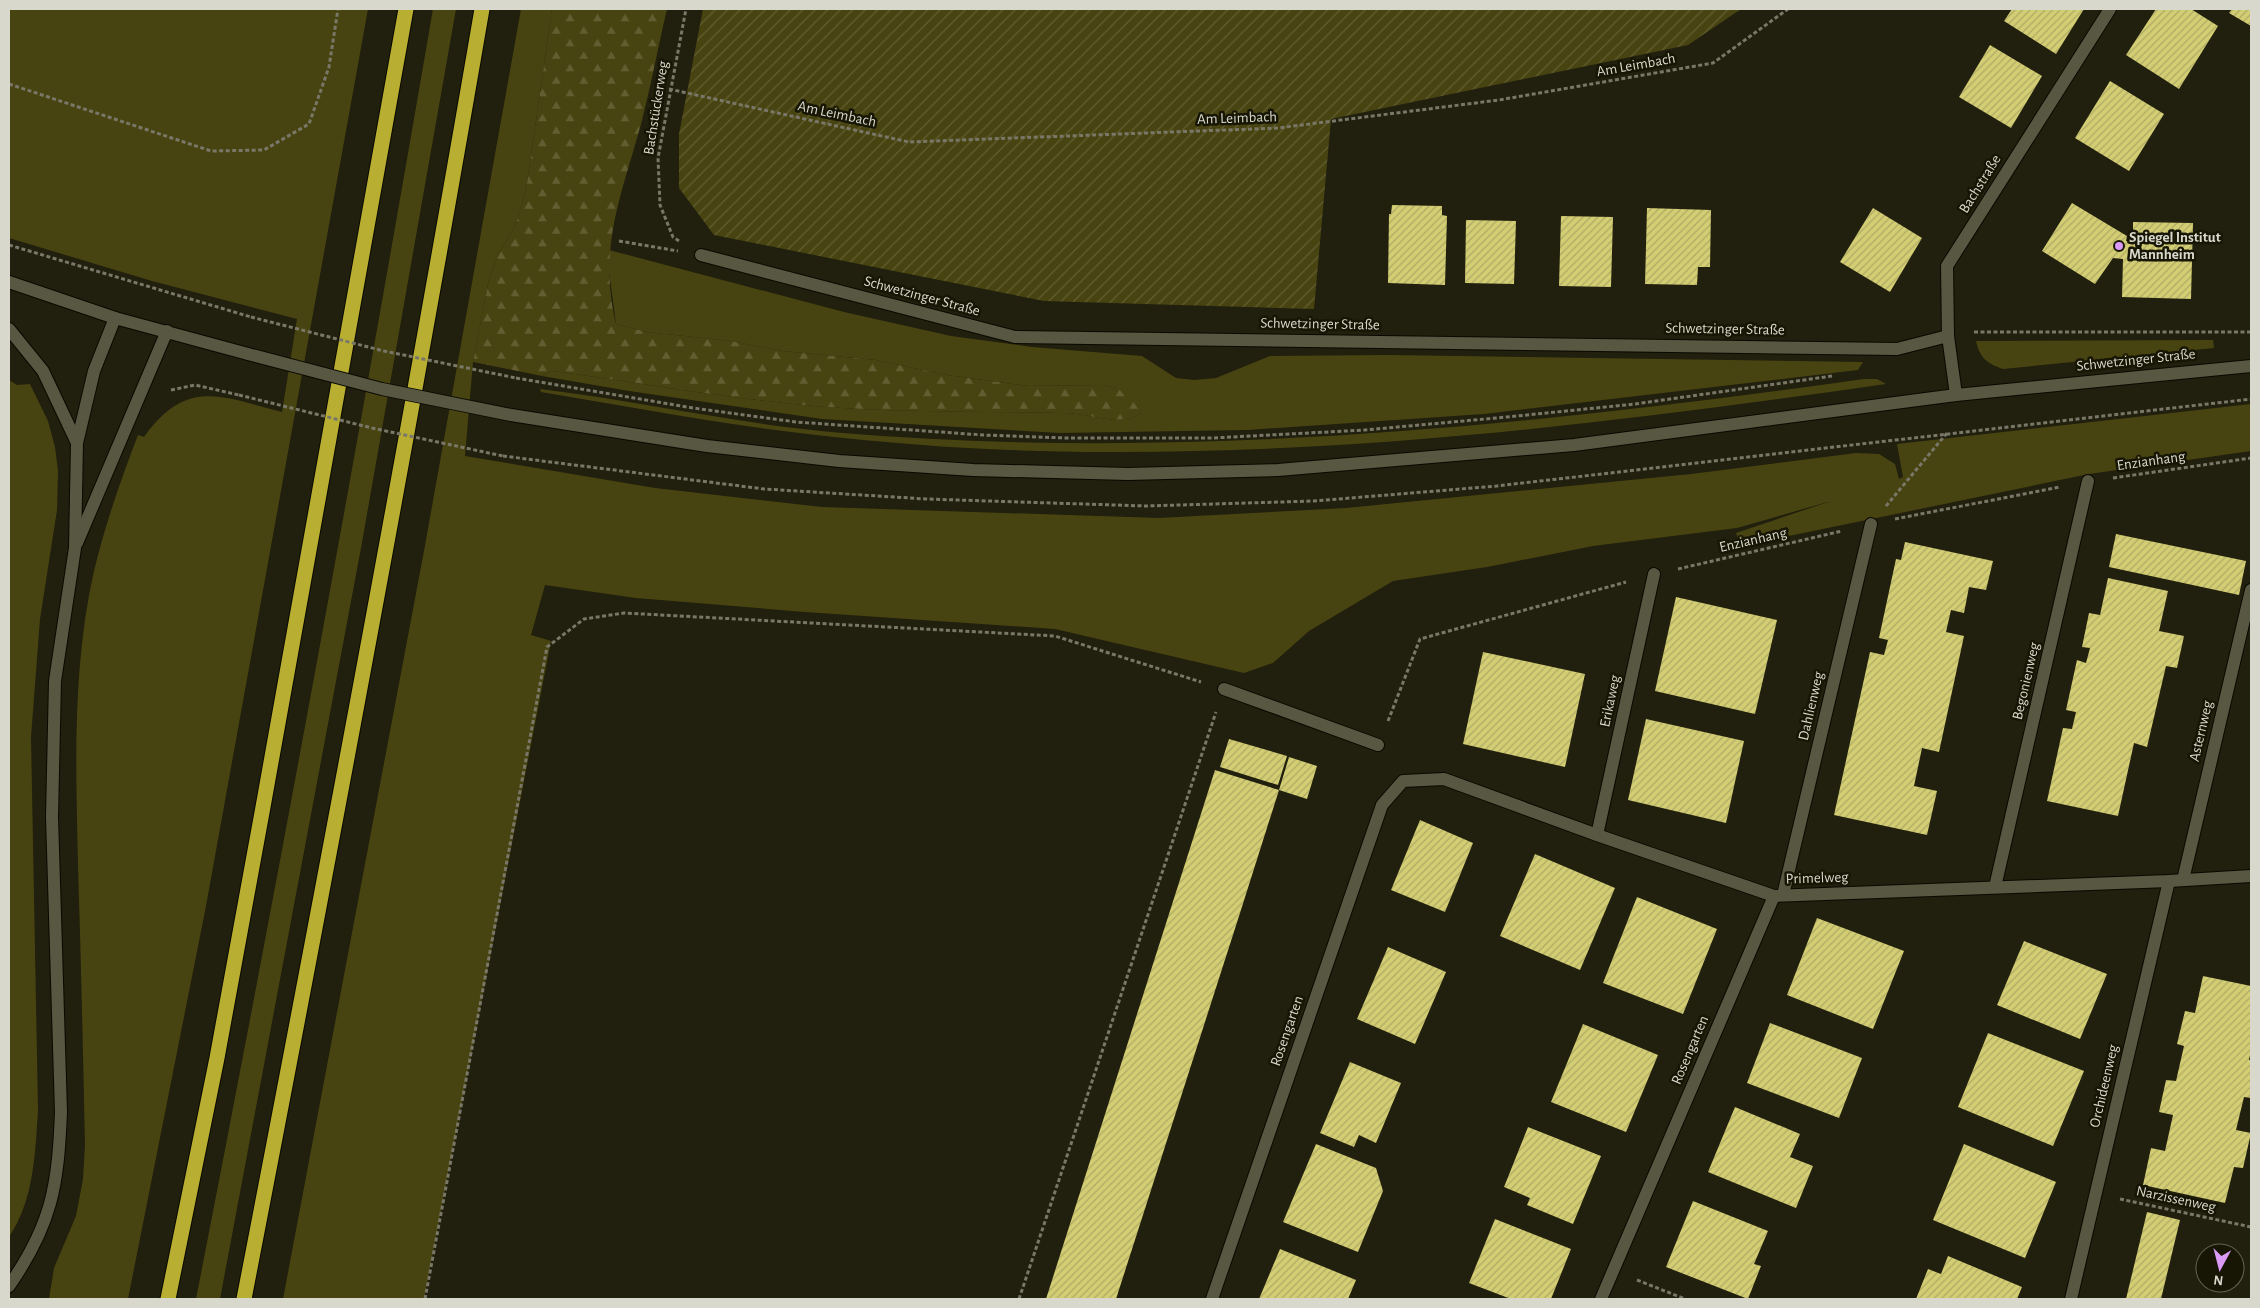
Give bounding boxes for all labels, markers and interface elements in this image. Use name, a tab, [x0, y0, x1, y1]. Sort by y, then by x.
street label: Am Leimbach	[1595, 51, 1677, 79]
street label: Bachstückerweg	[641, 59, 671, 156]
street label: Am Leimbach	[796, 98, 878, 130]
street label: Am Leimbach	[1197, 109, 1277, 127]
street label: Bachstraße	[1956, 152, 2004, 216]
place label: Spiegel Institut Mannheim	[2129, 230, 2221, 262]
marker: Spiegel Institut Mannheim	[2113, 240, 2125, 252]
street label: Schwetzinger Straße	[862, 273, 982, 319]
street label: Schwetzinger Straße	[1260, 315, 1380, 333]
street label: Schwetzinger Straße	[1665, 320, 1785, 338]
street label: Schwetzinger Straße	[2076, 346, 2196, 374]
street label: Enzianhang	[2116, 449, 2187, 473]
street label: Enzianhang	[1718, 525, 1789, 555]
street label: Begonienweg	[2010, 640, 2042, 721]
street label: Dahlienweg	[1796, 669, 1826, 742]
street label: Erikaweg	[1597, 673, 1623, 728]
street label: Asternweg	[2187, 698, 2215, 763]
street label: Primelweg	[1785, 869, 1849, 887]
street label: Rosengarten	[1268, 994, 1306, 1068]
street label: Rosengarten	[1669, 1013, 1711, 1087]
street label: Orchideenweg	[2087, 1042, 2121, 1129]
street label: Narzissenweg	[2135, 1183, 2218, 1215]
north arrow	[2195, 1243, 2245, 1293]
text: N	[2213, 1272, 2224, 1287]

